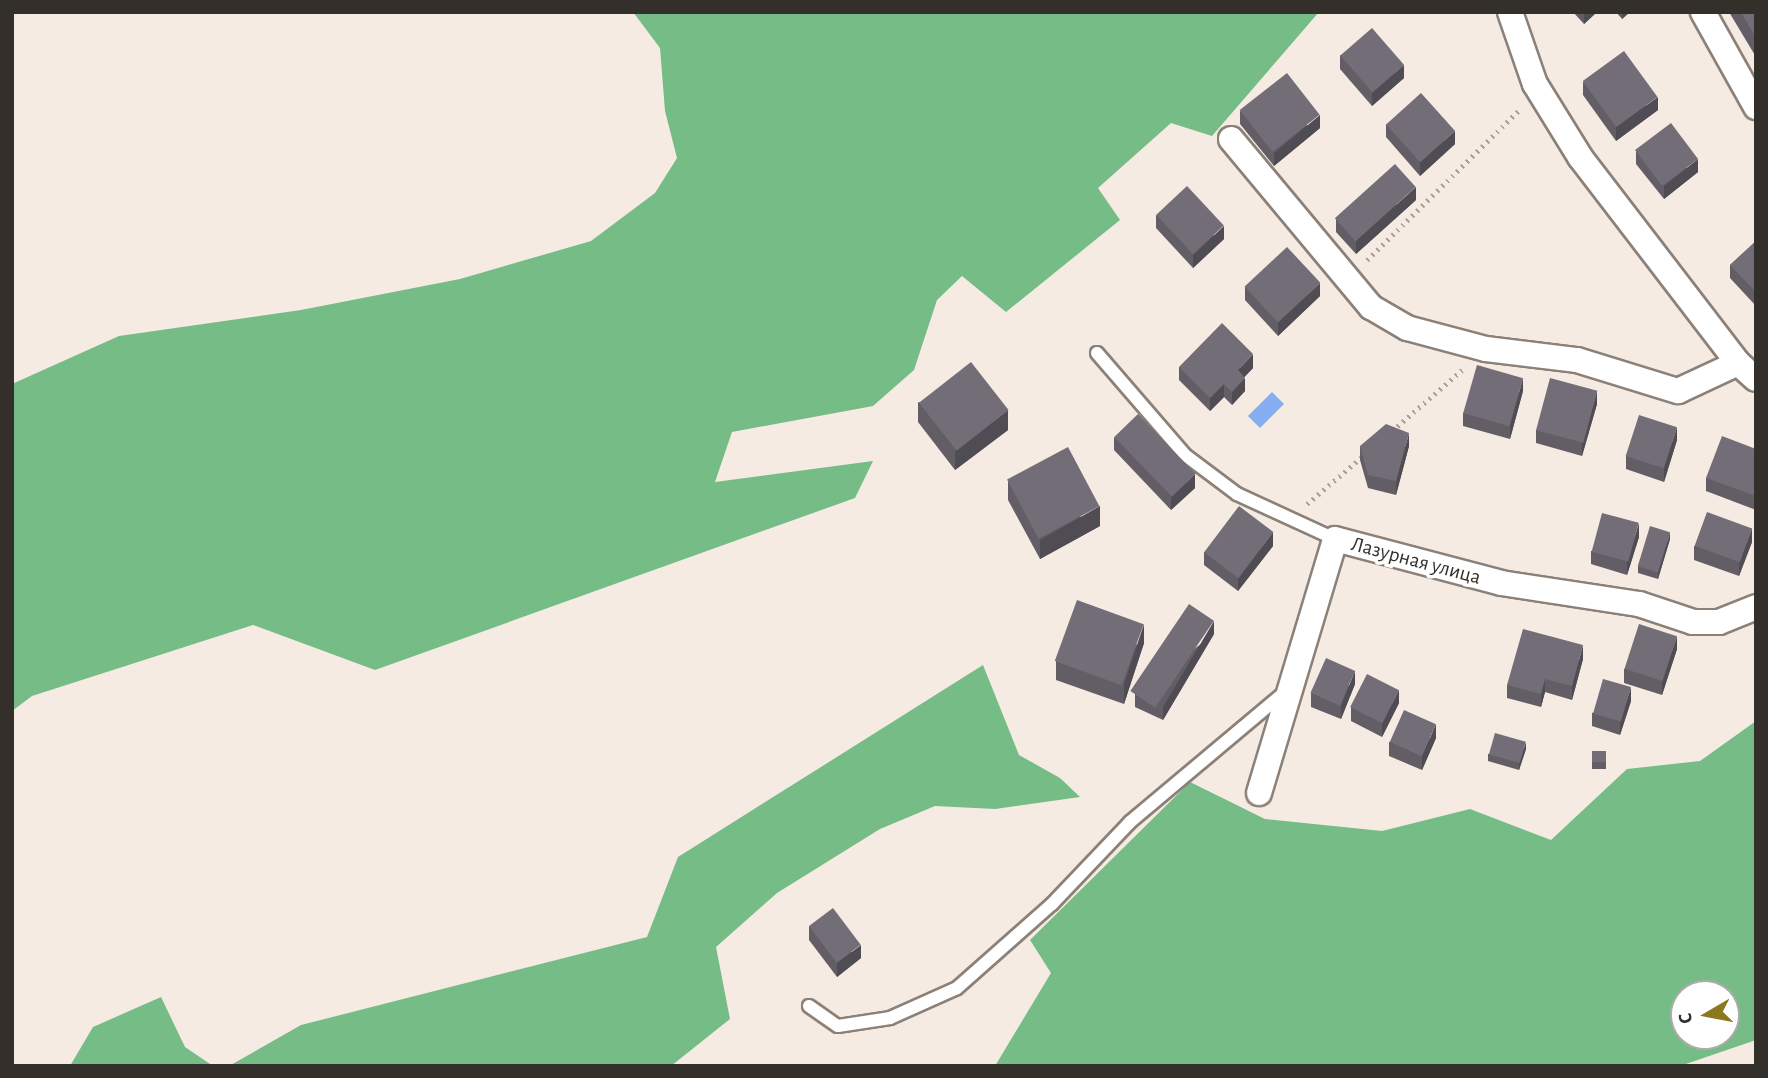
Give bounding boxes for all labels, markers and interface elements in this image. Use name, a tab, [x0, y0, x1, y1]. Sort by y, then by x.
street label: Лазурная улица	[1348, 532, 1484, 590]
north arrow	[1670, 980, 1740, 1050]
text: С	[1676, 1012, 1696, 1025]

